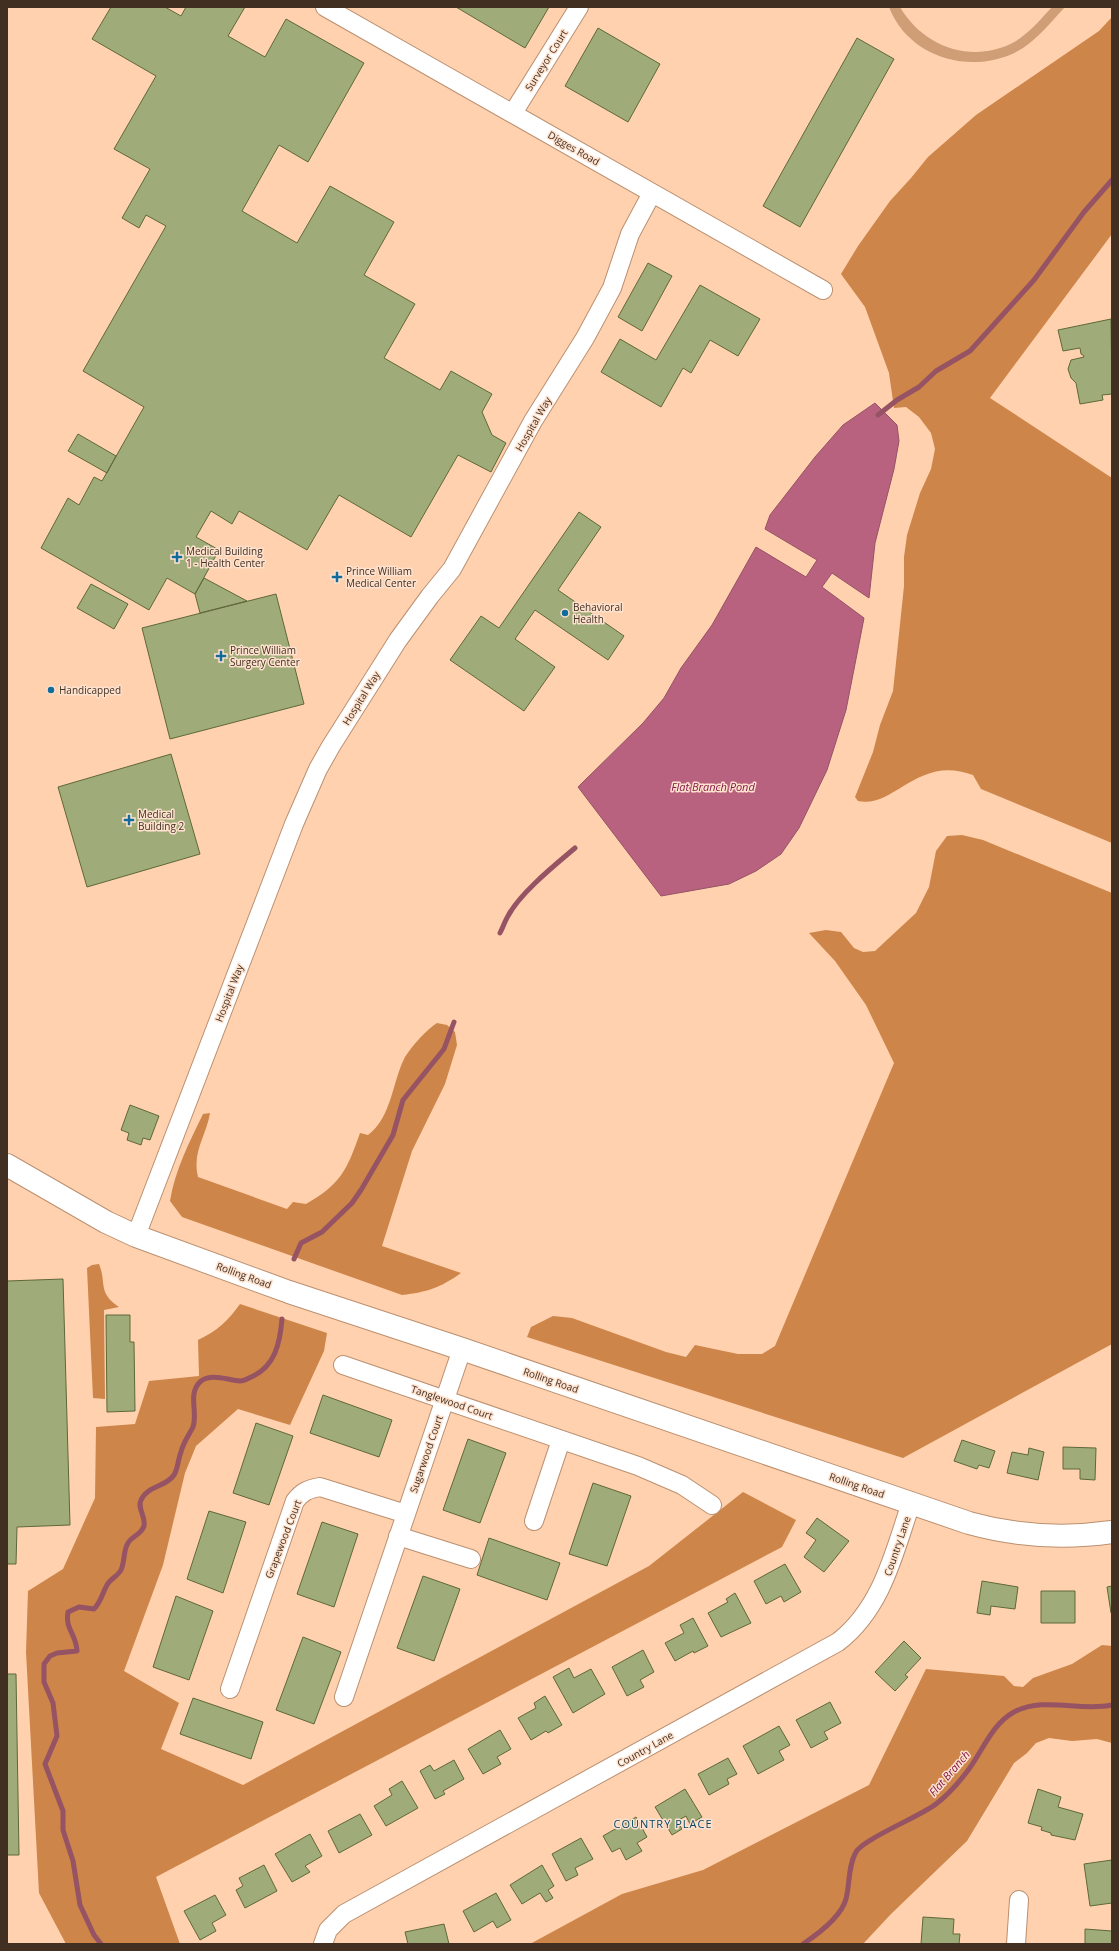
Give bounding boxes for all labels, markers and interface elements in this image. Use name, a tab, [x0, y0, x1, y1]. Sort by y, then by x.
street label: Surveyor Court	[521, 26, 571, 93]
street label: Digges Road	[546, 128, 602, 168]
street label: Hospital Way	[512, 393, 555, 454]
place label: Medical Building 1 - Health Center	[186, 544, 265, 570]
marker: Medical Building 1 - Health Center	[171, 551, 183, 563]
place label: Prince William Medical Center	[346, 564, 416, 590]
marker: Prince William Medical Center	[331, 571, 343, 583]
place label: Behavioral Health	[573, 600, 622, 626]
marker: Behavioral Health	[560, 608, 570, 618]
place label: Prince William Surgery Center	[230, 643, 300, 669]
marker: Prince William Surgery Center	[215, 650, 227, 662]
street label: Hospital Way	[339, 668, 384, 728]
place label: Handicapped	[59, 683, 121, 697]
marker: Handicapped	[46, 685, 56, 695]
water label: Flat Branch Pond	[671, 779, 755, 794]
place label: Medical Building 2	[138, 807, 184, 833]
marker: Medical Building 2	[123, 814, 135, 826]
street label: Hospital Way	[212, 961, 247, 1024]
street label: Rolling Road	[214, 1259, 274, 1291]
street label: Rolling Road	[521, 1364, 581, 1396]
street label: Tanglewood Court	[409, 1381, 495, 1423]
street label: Sugarwood Court	[406, 1413, 446, 1495]
street label: Rolling Road	[827, 1469, 887, 1501]
street label: Grapewood Court	[262, 1497, 305, 1580]
street label: Country Lane	[880, 1514, 914, 1578]
street label: Country Lane	[614, 1728, 676, 1770]
water label: Flat Branch	[925, 1747, 973, 1799]
district label: COUNTRY PLACE	[614, 1816, 713, 1831]

